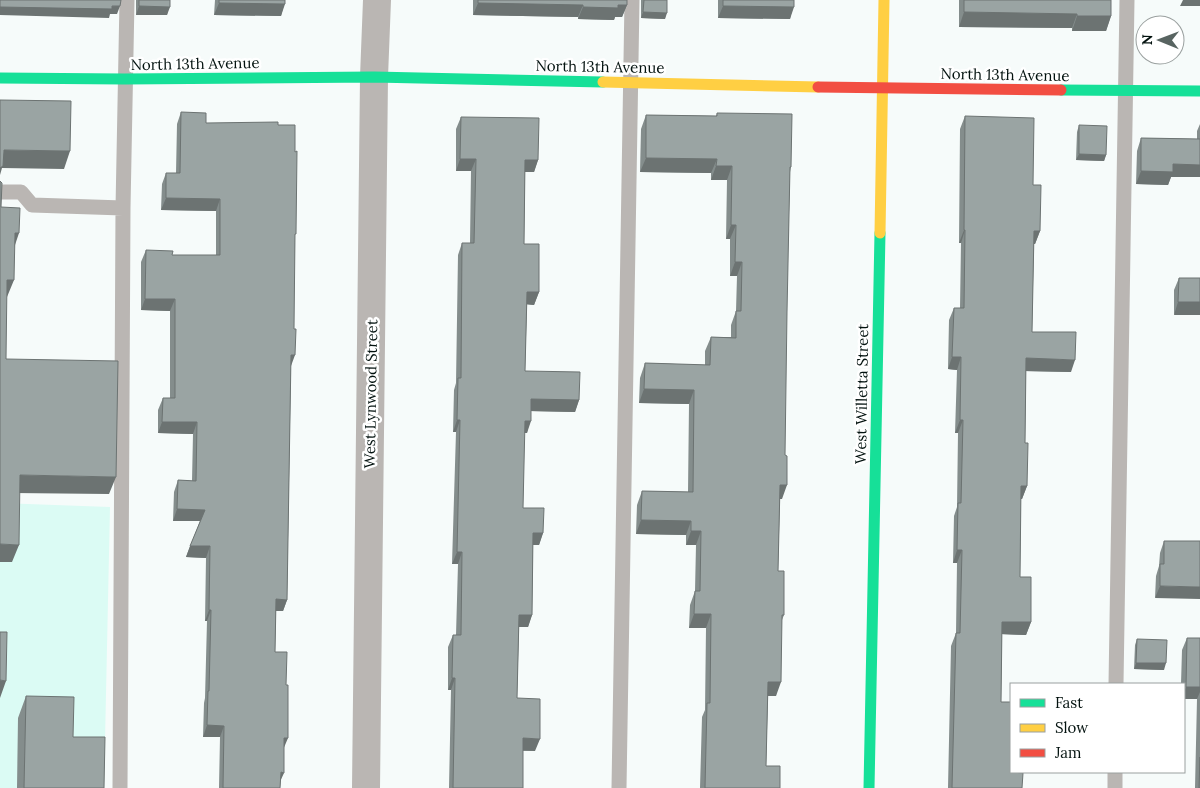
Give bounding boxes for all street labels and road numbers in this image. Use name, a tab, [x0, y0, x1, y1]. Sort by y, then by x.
street label: North 13th Avenue	[130, 53, 260, 74]
street label: North 13th Avenue	[535, 56, 665, 77]
street label: North 13th Avenue	[940, 64, 1070, 85]
street label: West Lynwood Street	[360, 319, 381, 469]
street label: West Willetta Street	[851, 324, 872, 464]

